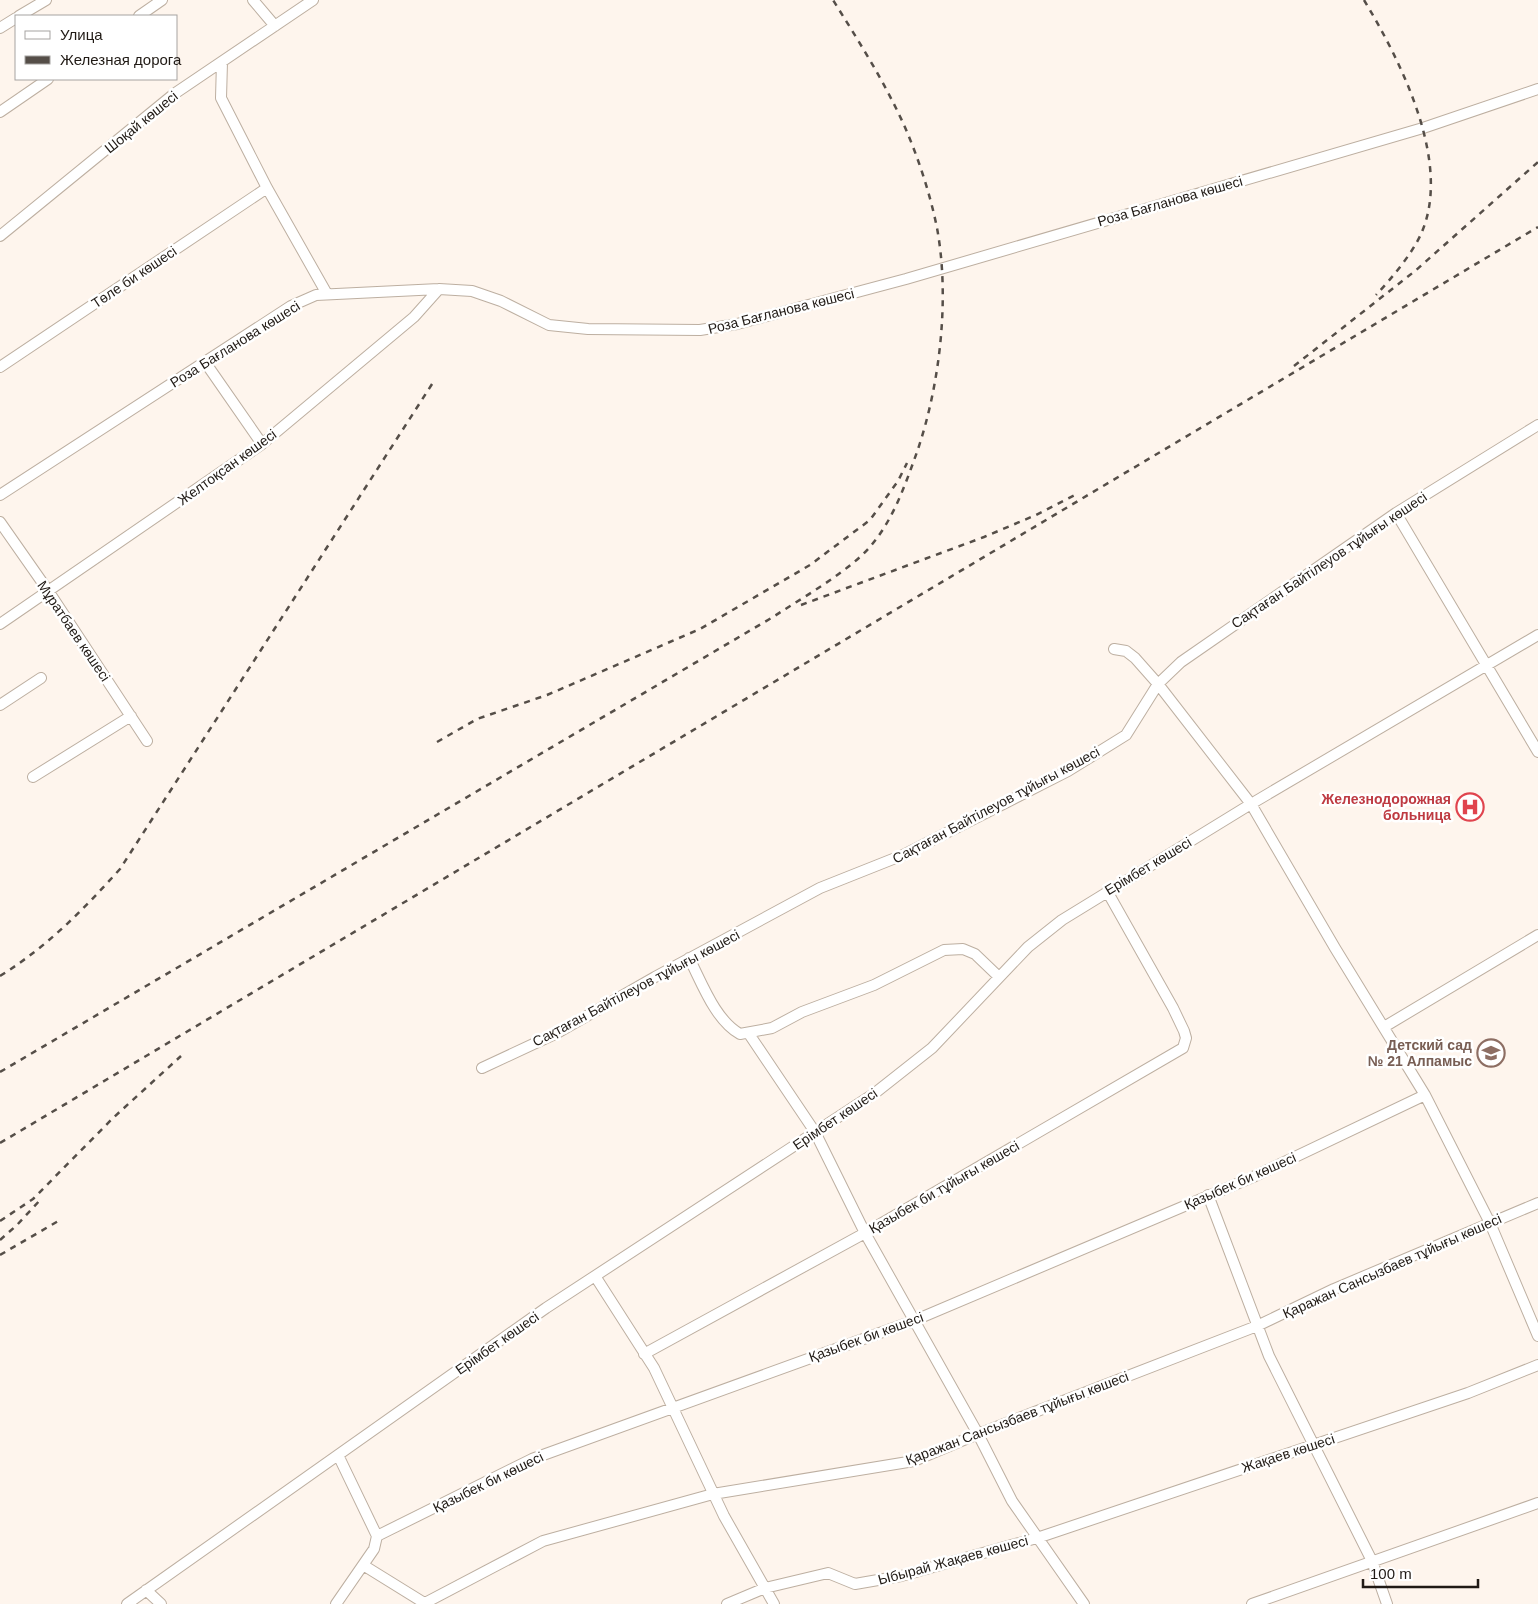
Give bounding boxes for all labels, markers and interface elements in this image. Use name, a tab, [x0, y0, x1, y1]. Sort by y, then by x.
legend	[15, 15, 178, 80]
text: Улица	[60, 26, 103, 43]
text: Железная дорога	[60, 51, 182, 68]
street label: Шоқай көшесі	[101, 88, 181, 156]
street label: Роза Бағланова көшесі	[1096, 173, 1244, 229]
street label: Төле би көшесі	[89, 243, 179, 311]
street label: Роза Бағланова көшесі	[706, 285, 856, 337]
street label: Роза Бағланова көшесі	[167, 297, 303, 391]
street label: Желтоқсан көшесі	[175, 426, 279, 508]
street label: Сақтаған Байтілеуов тұйығы көшесі	[1228, 488, 1430, 632]
street label: Мұратбаев көшесі	[34, 578, 114, 684]
street label: Сақтаған Байтілеуов тұйығы көшесі	[890, 743, 1102, 867]
place label: Железнодорожная больница	[1321, 791, 1451, 823]
hospital icon: Железнодорожная больница	[1455, 792, 1485, 822]
street label: Ерімбет көшесі	[1102, 834, 1194, 898]
street label: Сақтаған Байтілеуов тұйығы көшесі	[530, 926, 742, 1050]
place label: Детский сад № 21 Алпамыс	[1368, 1037, 1472, 1069]
school or university icon: Детский сад № 21 Алпамыс	[1476, 1038, 1506, 1068]
street label: Ерімбет көшесі	[790, 1085, 880, 1153]
street label: Қазыбек би тұйығы көшесі	[866, 1137, 1022, 1237]
street label: Қазыбек би көшесі	[1182, 1149, 1298, 1213]
street label: Қаражан Сансызбаев тұйығы көшесі	[1280, 1210, 1504, 1322]
street label: Ерімбет көшесі	[452, 1308, 542, 1378]
street label: Қазыбек би көшесі	[807, 1309, 925, 1365]
street label: Қаражан Сансызбаев тұйығы көшесі	[903, 1368, 1131, 1468]
street label: Жақаев көшесі	[1239, 1430, 1337, 1476]
street label: Қазыбек би көшесі	[430, 1448, 546, 1516]
street label: Ыбырай Жақаев көшесі	[876, 1532, 1030, 1588]
scale bar	[1363, 1556, 1478, 1588]
text: 100 m	[1370, 1565, 1412, 1582]

